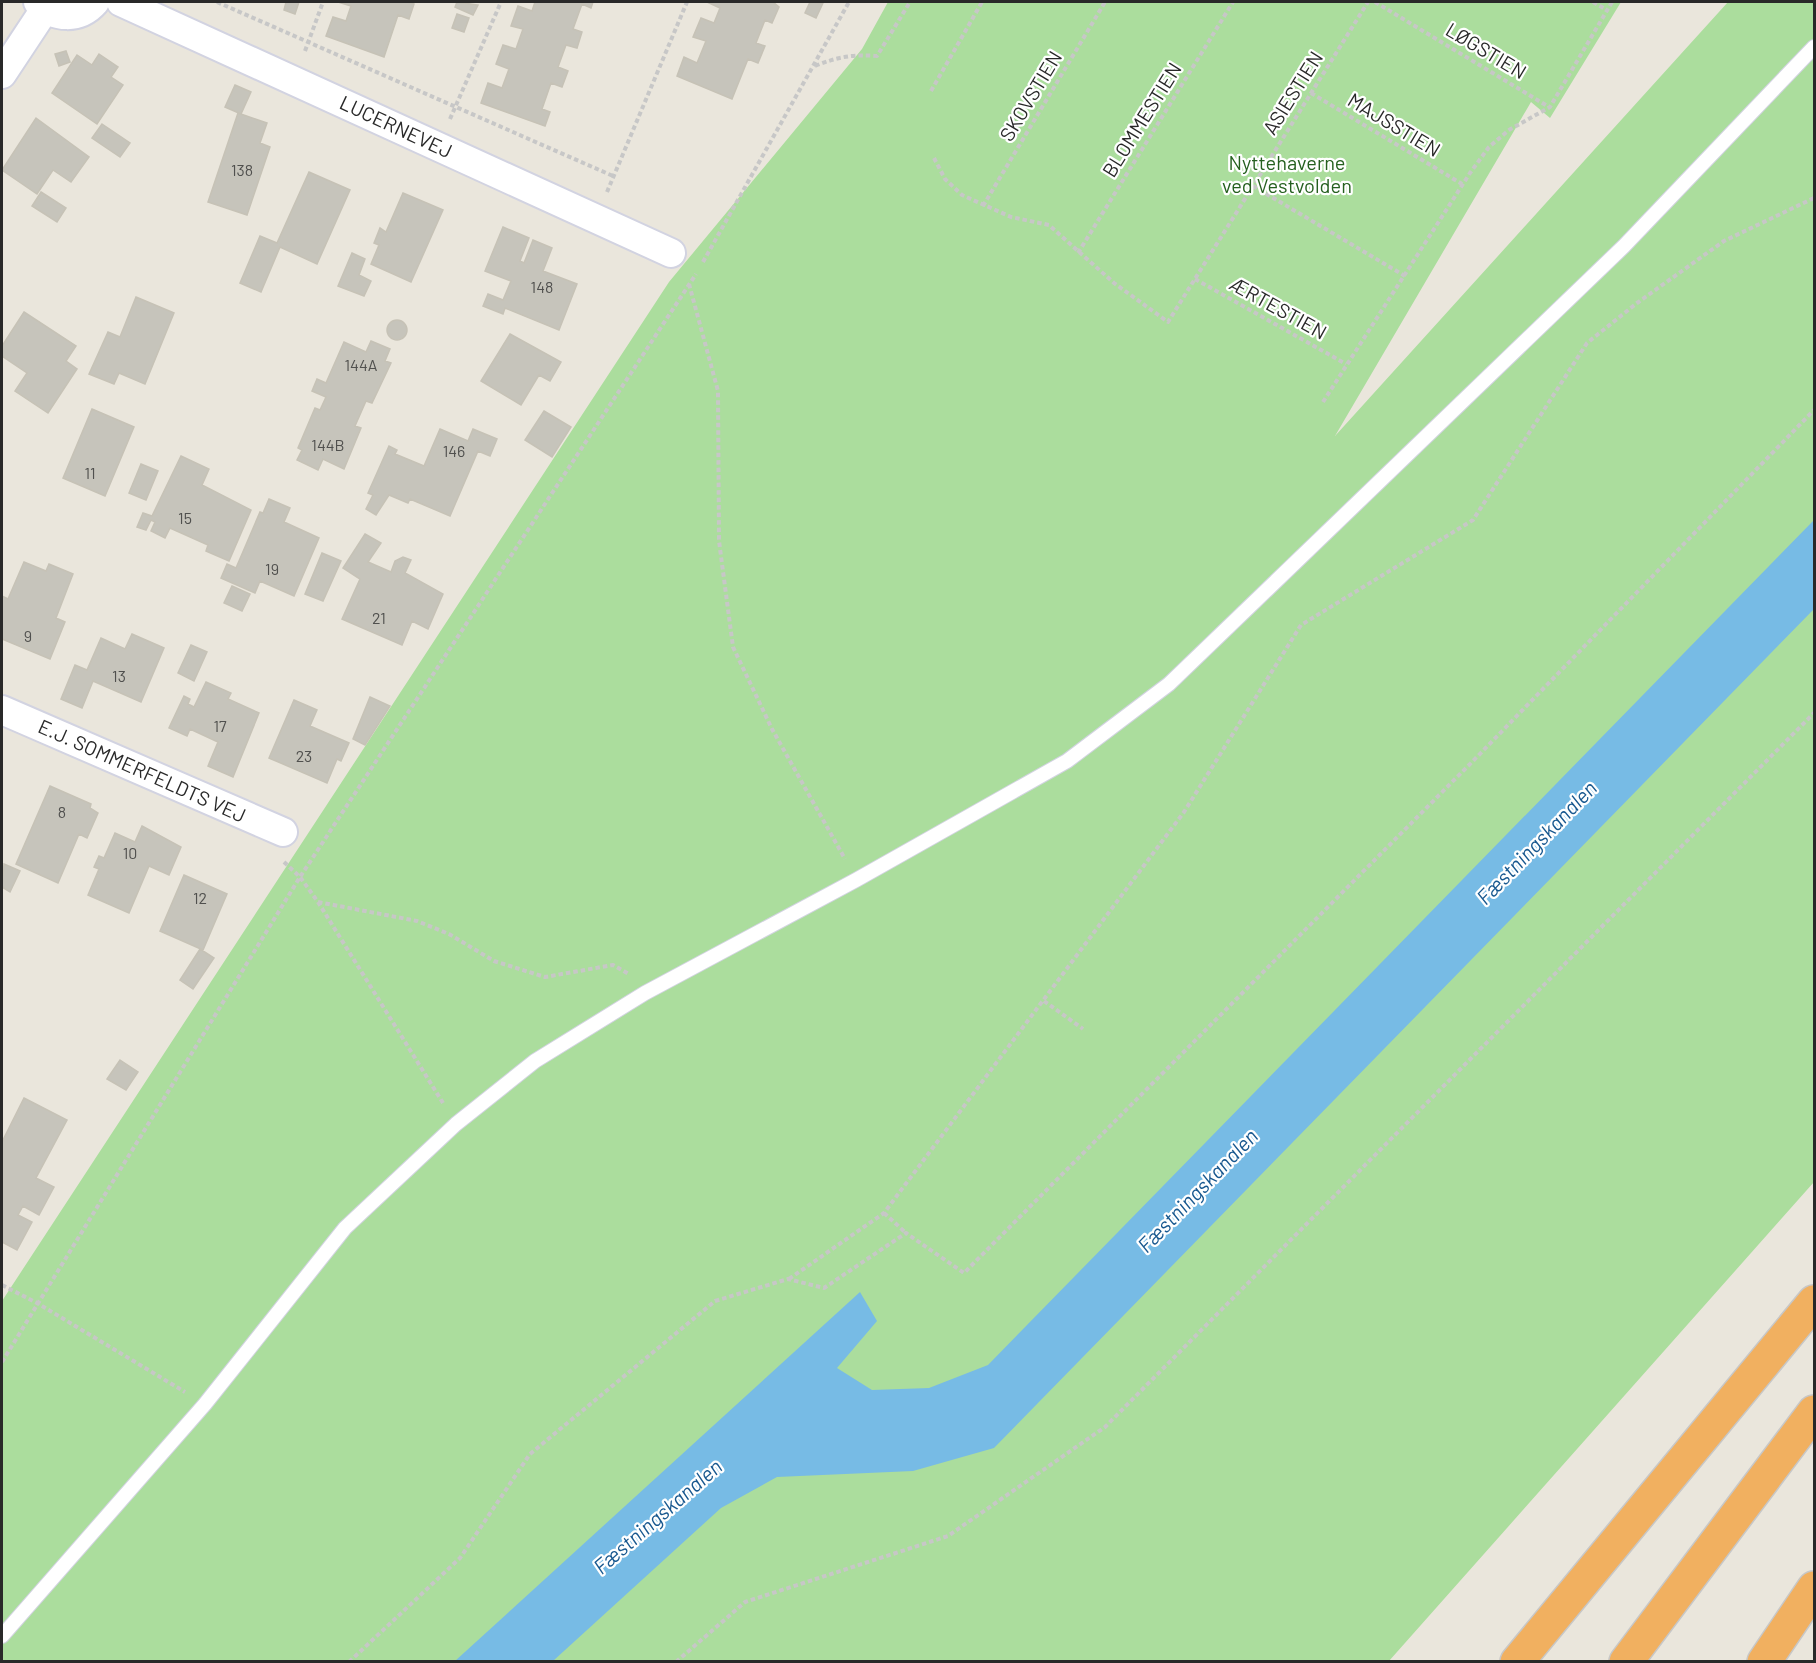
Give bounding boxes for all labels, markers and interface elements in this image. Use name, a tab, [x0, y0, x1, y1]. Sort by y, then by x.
street label: LØGSTIEN	[1442, 17, 1531, 83]
street label: SKOVSTIEN	[994, 46, 1066, 145]
street label: ASIESTIEN	[1257, 46, 1327, 139]
street label: BLOMMESTIEN	[1096, 58, 1186, 181]
street label: MAJSSTIEN	[1344, 87, 1445, 161]
street label: LUCERNEVEJ	[336, 90, 456, 163]
park label: Nyttehaverne ved Vestvolden	[1222, 150, 1352, 197]
house number: 138	[231, 160, 253, 179]
street label: ÆRTESTIEN	[1226, 271, 1331, 344]
house number: 148	[531, 277, 553, 296]
house number: 144A	[345, 355, 378, 374]
house number: 144B	[311, 435, 345, 454]
house number: 146	[443, 441, 465, 460]
house number: 11	[84, 463, 96, 482]
house number: 15	[178, 508, 192, 527]
house number: 19	[265, 559, 279, 578]
house number: 21	[372, 608, 386, 627]
house number: 9	[24, 626, 32, 645]
house number: 13	[112, 666, 126, 685]
street label: E.J. SOMMERFELDTS VEJ	[35, 713, 250, 827]
house number: 17	[213, 716, 227, 735]
house number: 23	[296, 746, 312, 765]
water label: Fæstningskanalen	[1471, 775, 1601, 909]
house number: 8	[58, 802, 66, 821]
house number: 10	[123, 843, 137, 862]
house number: 12	[193, 888, 207, 907]
water label: Fæstningskanalen	[1132, 1123, 1262, 1257]
water label: Fæstningskanalen	[588, 1453, 726, 1579]

